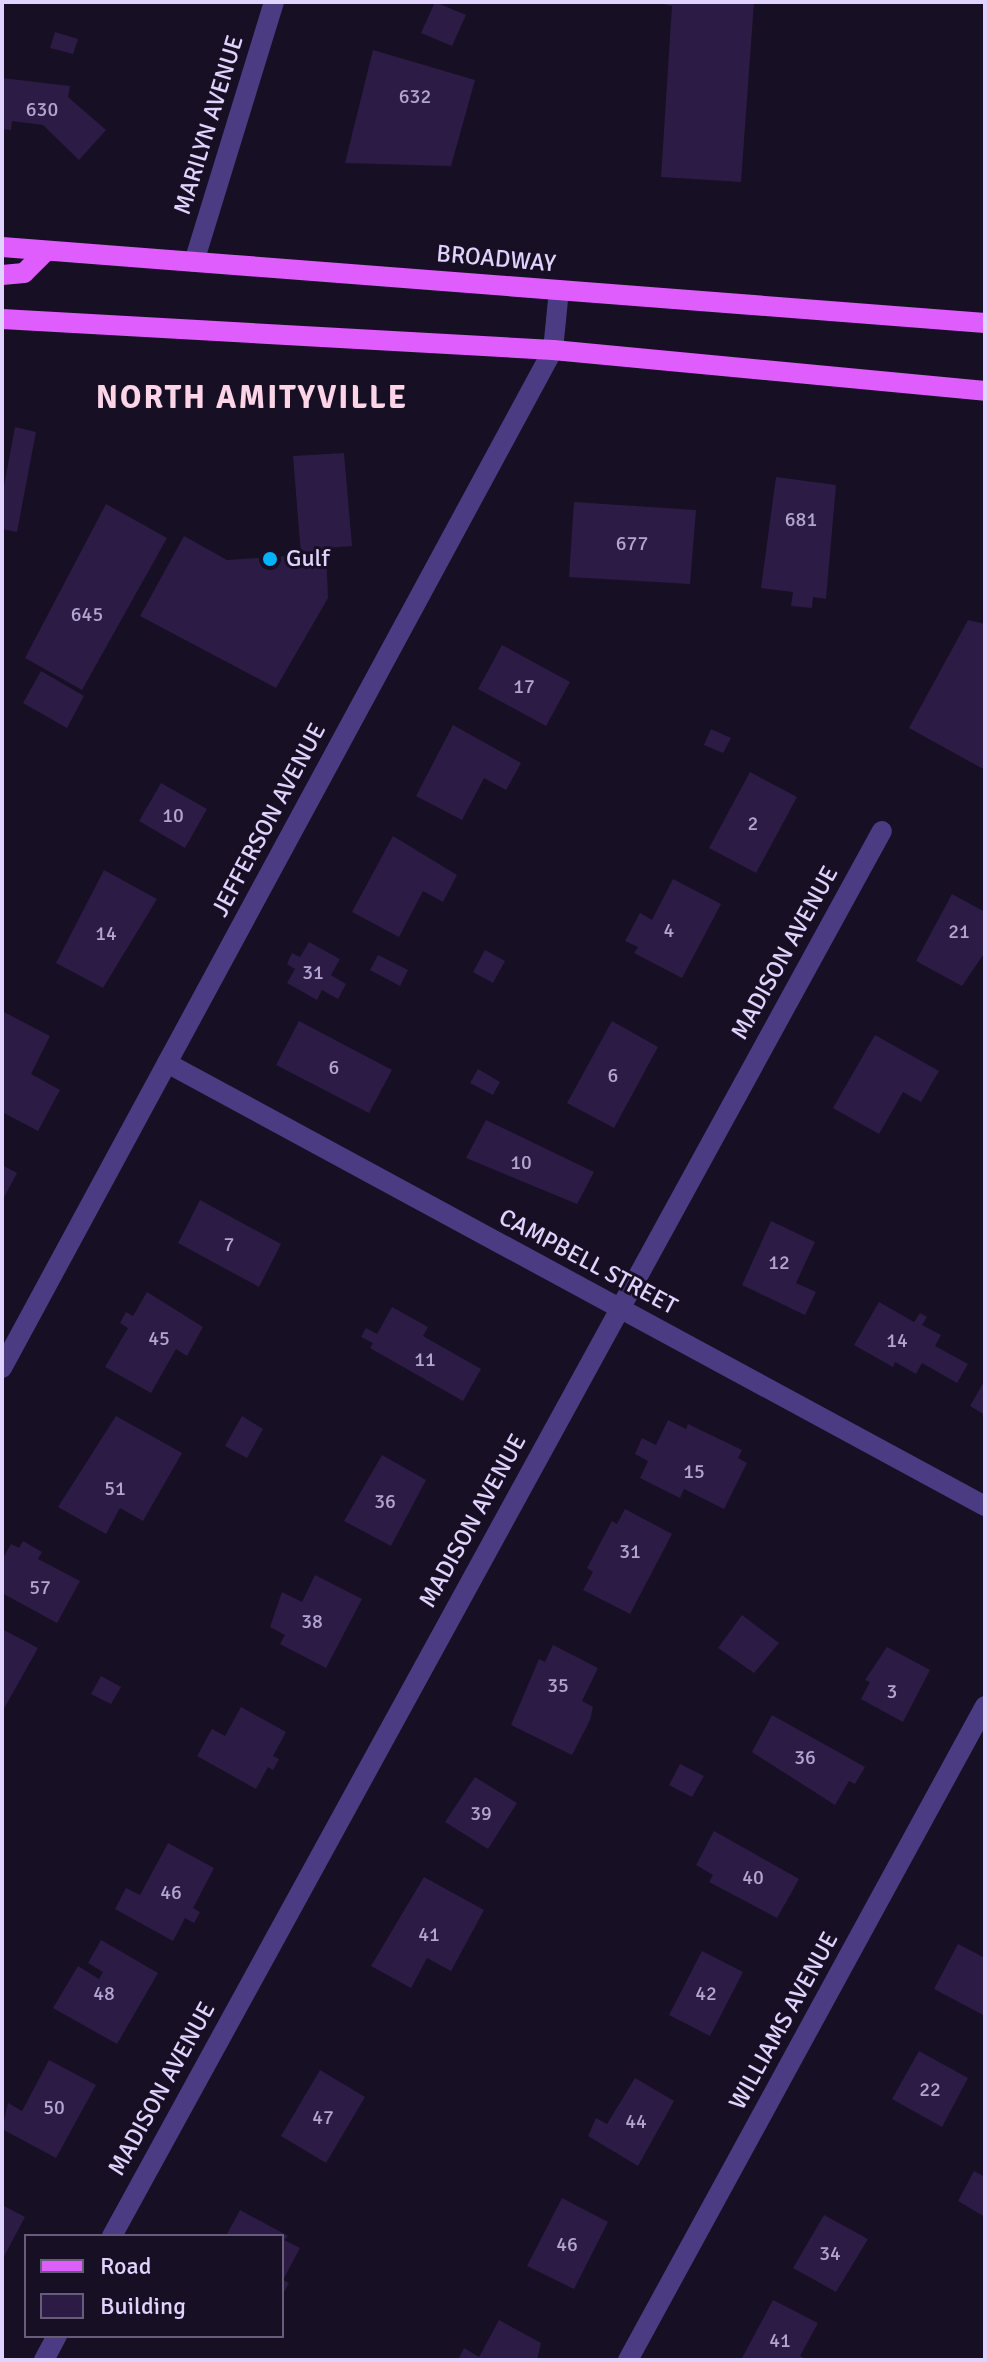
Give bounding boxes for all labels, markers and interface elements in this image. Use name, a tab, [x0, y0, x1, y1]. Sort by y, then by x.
street label: MARILYN AVENUE	[168, 32, 250, 218]
house number: 632	[399, 84, 431, 108]
house number: 630	[26, 97, 58, 121]
street label: BROADWAY	[435, 239, 557, 279]
district label: NORTH AMITYVILLE	[96, 379, 408, 417]
house number: 681	[785, 507, 817, 531]
house number: 677	[616, 531, 648, 555]
place label: Gulf	[286, 545, 329, 573]
marker: Gulf	[261, 550, 279, 568]
house number: 645	[71, 602, 103, 626]
house number: 17	[513, 674, 535, 698]
street label: JEFFERSON AVENUE	[206, 718, 332, 922]
house number: 10	[162, 803, 184, 827]
house number: 2	[748, 811, 758, 835]
street label: MADISON AVENUE	[725, 861, 845, 1045]
house number: 4	[664, 918, 674, 942]
house number: 21	[948, 919, 970, 943]
house number: 14	[95, 921, 117, 945]
house number: 31	[302, 960, 324, 984]
house number: 6	[329, 1055, 339, 1079]
house number: 6	[608, 1063, 618, 1087]
house number: 10	[510, 1150, 532, 1174]
street label: CAMPBELL STREET	[494, 1203, 682, 1321]
house number: 7	[224, 1232, 234, 1256]
house number: 12	[768, 1250, 790, 1274]
house number: 45	[148, 1326, 170, 1350]
house number: 14	[886, 1328, 908, 1352]
house number: 11	[414, 1347, 436, 1371]
street label: MADISON AVENUE	[413, 1429, 533, 1613]
house number: 15	[683, 1459, 705, 1483]
house number: 51	[104, 1476, 126, 1500]
house number: 36	[374, 1489, 396, 1513]
house number: 31	[619, 1539, 641, 1563]
house number: 57	[29, 1575, 51, 1599]
house number: 38	[301, 1609, 323, 1633]
house number: 35	[547, 1673, 569, 1697]
house number: 3	[887, 1679, 897, 1703]
house number: 36	[794, 1745, 816, 1769]
house number: 39	[470, 1801, 492, 1825]
house number: 40	[742, 1865, 764, 1889]
house number: 46	[160, 1880, 182, 1904]
house number: 41	[418, 1922, 440, 1946]
street label: WILLIAMS AVENUE	[723, 1927, 845, 2115]
house number: 48	[93, 1981, 115, 2005]
house number: 42	[695, 1981, 717, 2005]
street label: MADISON AVENUE	[102, 1997, 222, 2181]
house number: 22	[919, 2077, 941, 2101]
house number: 50	[43, 2095, 65, 2119]
house number: 47	[312, 2105, 334, 2129]
house number: 44	[625, 2109, 647, 2133]
house number: 46	[556, 2232, 578, 2256]
legend	[24, 2234, 284, 2338]
house number: 34	[819, 2241, 841, 2265]
text: Road	[100, 2251, 151, 2281]
text: Building	[100, 2291, 186, 2321]
house number: 41	[769, 2328, 791, 2352]

